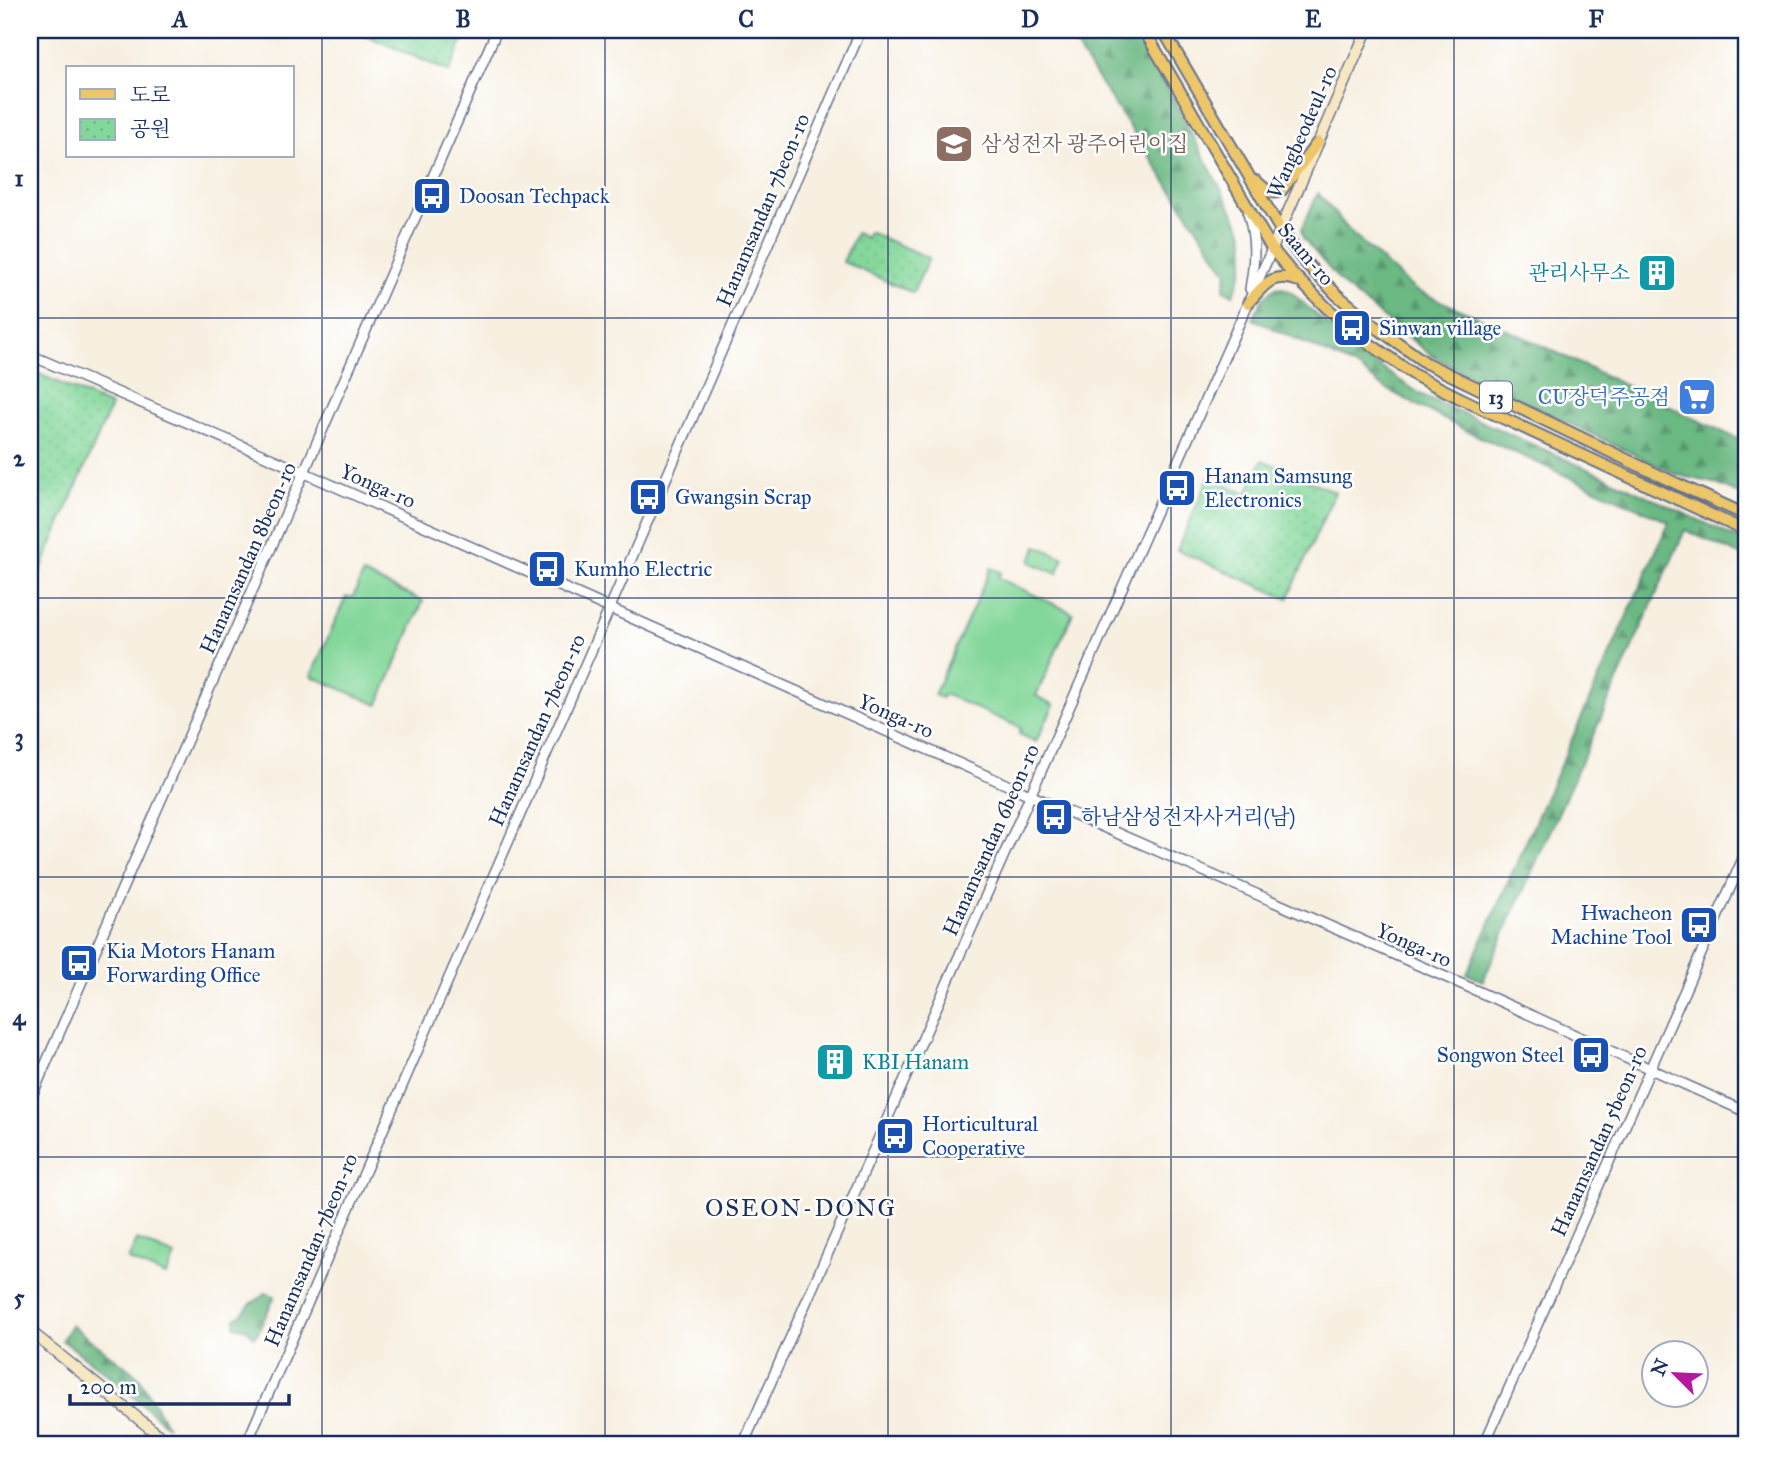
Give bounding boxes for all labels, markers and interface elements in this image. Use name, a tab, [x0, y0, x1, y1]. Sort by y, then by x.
text: A	[170, 5, 188, 33]
text: B	[455, 5, 471, 33]
text: C	[738, 5, 754, 33]
text: D	[1021, 5, 1039, 33]
text: E	[1305, 5, 1322, 33]
text: F	[1588, 5, 1604, 33]
street label: Wangbeodeul-ro	[1261, 62, 1343, 202]
legend	[66, 66, 294, 158]
text: 도로	[130, 82, 171, 108]
street label: Hanamsandan 7beon-ro	[710, 109, 816, 311]
text: 공원	[130, 116, 171, 142]
school or university icon: 삼성전자 광주어린이집	[933, 123, 975, 165]
place label: 삼성전자 광주어린이집	[981, 131, 1188, 157]
text: 1	[14, 164, 24, 192]
bus stop icon: Doosan Techpack	[411, 175, 453, 217]
place label: Doosan Techpack	[459, 183, 610, 209]
street label: Saam-ro	[1272, 217, 1340, 291]
building icon: 관리사무소	[1636, 252, 1678, 294]
place label: 관리사무소	[1529, 260, 1630, 286]
bus stop icon: Sinwan village	[1331, 307, 1373, 349]
place label: Sinwan village	[1379, 315, 1501, 341]
supermarket icon: CU장덕주공점	[1676, 376, 1718, 418]
road number: 13	[1480, 382, 1512, 412]
place label: CU장덕주공점	[1538, 384, 1670, 410]
text: 2	[13, 444, 25, 472]
street label: Hanamsandan 8beon-ro	[194, 458, 302, 658]
street label: Yonga-ro	[336, 458, 420, 514]
place label: Hanam Samsung Electronics	[1204, 463, 1352, 513]
bus stop icon: Hanam Samsung Electronics	[1156, 467, 1198, 509]
bus stop icon: Gwangsin Scrap	[627, 476, 669, 518]
place label: Gwangsin Scrap	[675, 484, 812, 510]
bus stop icon: Kumho Electric	[526, 548, 568, 590]
place label: Kumho Electric	[574, 556, 712, 582]
street label: Hanamsandan 7beon-ro	[483, 630, 591, 830]
street label: Yonga-ro	[854, 688, 938, 744]
text: 3	[14, 723, 24, 752]
street label: Hanamsandan 6beon-ro	[937, 740, 1045, 940]
bus stop icon: 하남삼성전자사거리(남)	[1033, 796, 1075, 838]
place label: 하남삼성전자사거리(남)	[1081, 804, 1296, 830]
place label: Hwacheon Machine Tool	[1551, 900, 1672, 950]
bus stop icon: Hwacheon Machine Tool	[1678, 904, 1720, 946]
street label: Yonga-ro	[1372, 917, 1456, 973]
place label: Kia Motors Hanam Forwarding Office	[106, 938, 276, 988]
bus stop icon: Kia Motors Hanam Forwarding Office	[58, 942, 100, 984]
text: 4	[13, 1003, 27, 1031]
bus stop icon: Songwon Steel	[1570, 1034, 1612, 1076]
building icon: KBI Hanam	[814, 1041, 856, 1083]
street label: Hanamsandan 5beon-ro	[1545, 1041, 1653, 1240]
place label: Songwon Steel	[1437, 1042, 1564, 1068]
place label: KBI Hanam	[862, 1049, 969, 1075]
place label: Horticultural Cooperative	[922, 1111, 1039, 1161]
bus stop icon: Horticultural Cooperative	[874, 1115, 916, 1157]
street label: Hanamsandan 7beon-ro	[258, 1149, 364, 1351]
district label: OSEON-DONG	[705, 1193, 897, 1223]
text: 5	[14, 1283, 25, 1311]
north arrow	[1640, 1338, 1710, 1408]
text: N	[1646, 1355, 1674, 1379]
scale bar	[70, 1363, 289, 1407]
text: 200 m	[80, 1374, 137, 1400]

